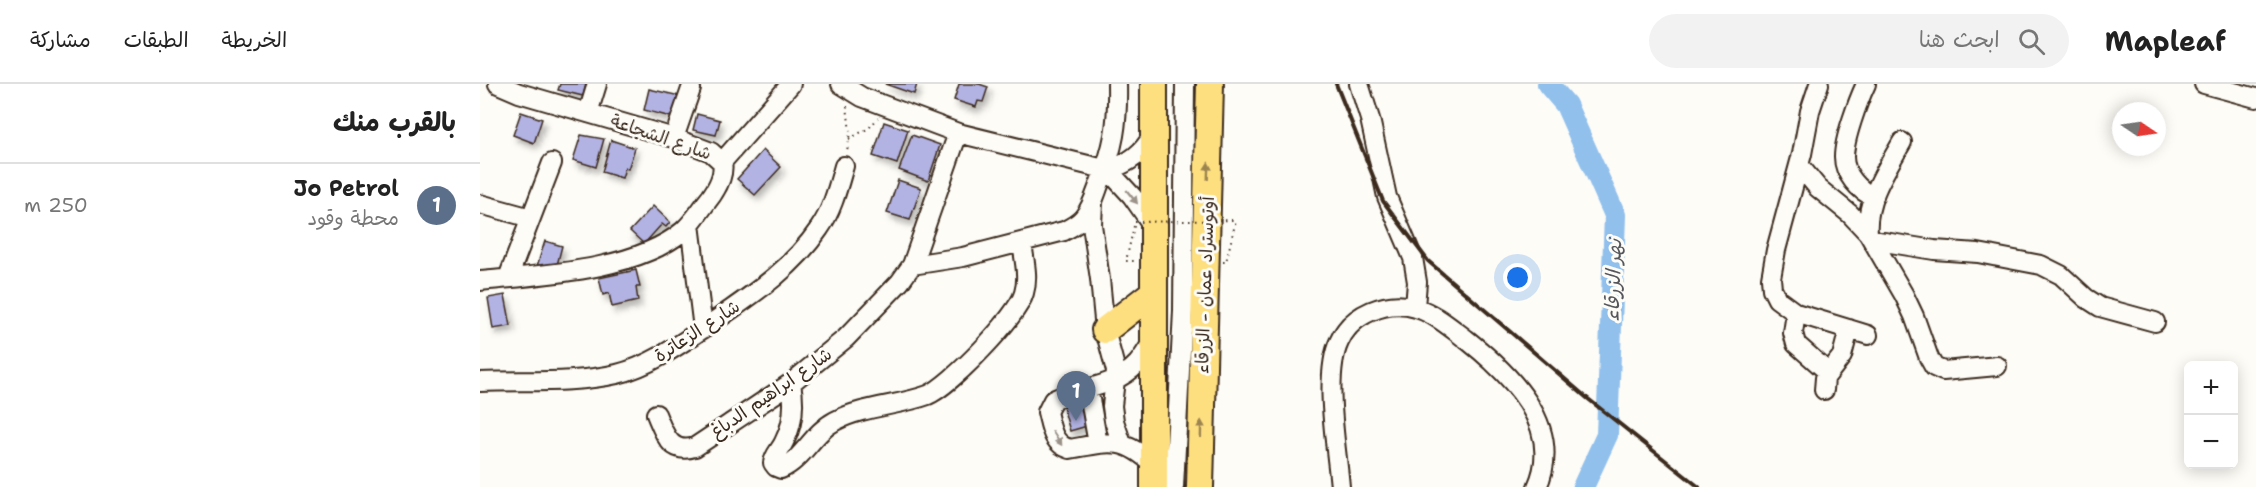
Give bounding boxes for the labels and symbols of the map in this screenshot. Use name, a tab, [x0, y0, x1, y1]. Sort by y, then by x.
north arrow	[2112, 102, 2166, 156]
street label: شارع الشجاعة	[607, 109, 715, 165]
one-way arrow	[1203, 161, 1213, 180]
one-way arrow	[1125, 189, 1138, 204]
street label: أوتوستراد عمان - الزرقاء	[1190, 195, 1220, 374]
water label: نهر الزرقاء	[1599, 236, 1628, 322]
your location	[1503, 263, 1532, 292]
street label: شارع الزعاترة	[649, 294, 745, 368]
street label: شارع ابراهيم الدباغ	[705, 342, 838, 446]
pin: 1	[1056, 372, 1096, 421]
one-way arrow	[1196, 419, 1206, 438]
one-way arrow	[1052, 429, 1063, 446]

